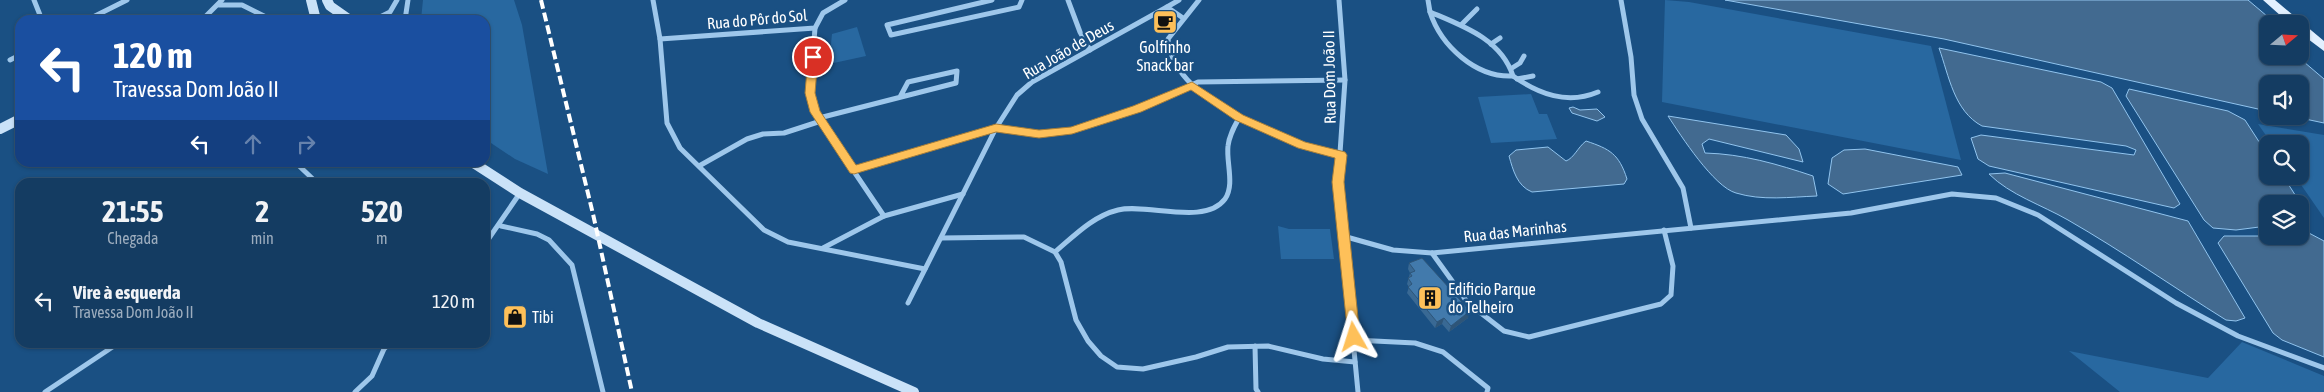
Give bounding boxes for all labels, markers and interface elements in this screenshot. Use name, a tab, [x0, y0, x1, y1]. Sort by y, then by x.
street label: Rua do Pôr do Sol	[706, 6, 809, 32]
cafe icon: Golfinho Snack bar	[1152, 9, 1178, 35]
north arrow	[2259, 15, 2309, 65]
map controls	[2259, 15, 2309, 245]
street label: Rua João de Deus	[1019, 16, 1117, 82]
street label: Rua Dom João II	[1319, 30, 1339, 124]
icon: left	[30, 35, 95, 100]
text: 120 m	[113, 35, 192, 75]
pin	[792, 36, 834, 78]
place label: Golfinho Snack bar	[1137, 38, 1194, 74]
icon: arrive	[799, 43, 827, 71]
button: sound	[2259, 75, 2309, 125]
text: Travessa Dom João II	[113, 76, 279, 102]
icon: left	[186, 130, 214, 158]
icon: ahead	[239, 130, 267, 158]
icon: right	[292, 130, 320, 158]
button: search	[2259, 135, 2309, 185]
text: 21:55	[102, 194, 164, 228]
text: 2	[255, 194, 269, 228]
text: 520	[361, 194, 403, 228]
button: layers	[2259, 195, 2309, 245]
street label: Rua das Marinhas	[1463, 217, 1568, 245]
text: Chegada	[107, 229, 158, 247]
text: min	[251, 229, 274, 247]
text: m	[376, 229, 388, 247]
place label: Edificio Parque do Telheiro	[1448, 280, 1536, 316]
text: Vire à esquerda	[73, 281, 181, 303]
building icon: Edificio Parque do Telheiro	[1417, 285, 1443, 311]
icon: left	[30, 287, 58, 315]
text: 120 m	[432, 290, 475, 312]
text: Travessa Dom João II	[73, 303, 194, 321]
shop icon: Tibi	[502, 304, 528, 330]
place label: Tibi	[532, 308, 554, 326]
position arrow	[1327, 310, 1379, 362]

